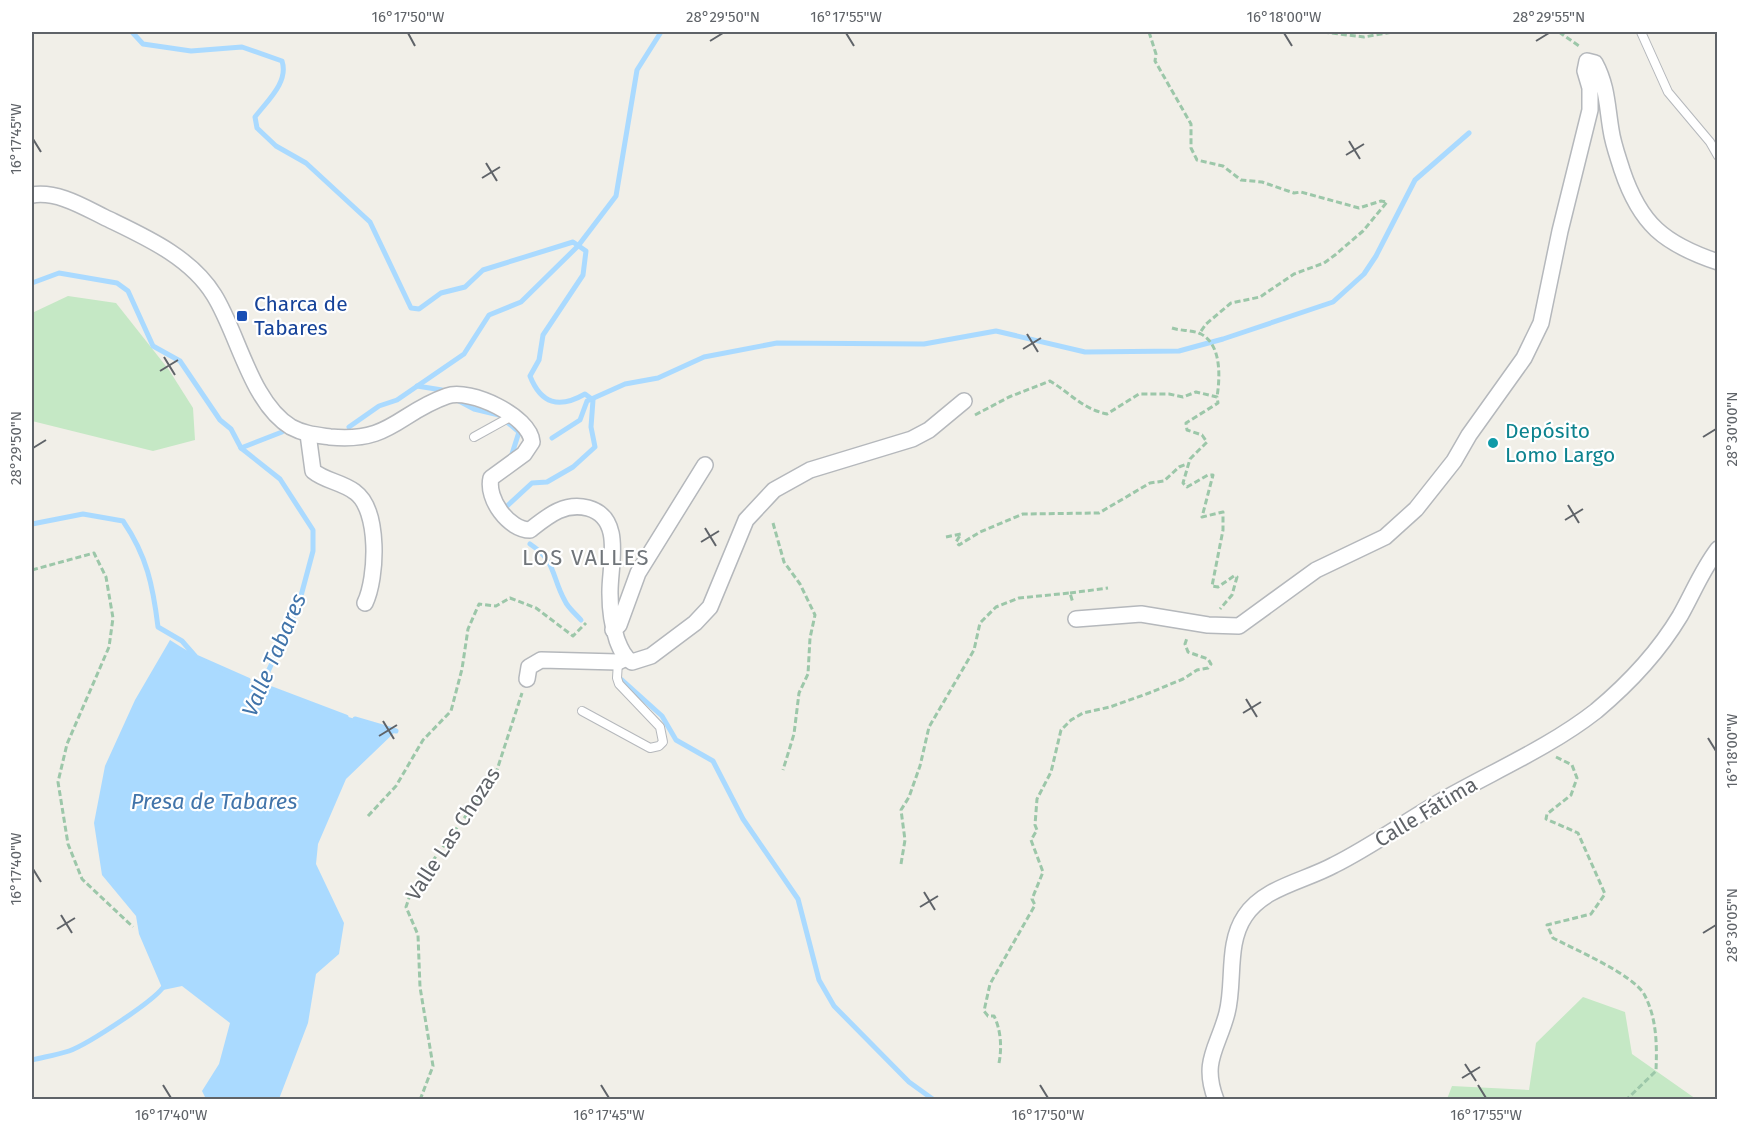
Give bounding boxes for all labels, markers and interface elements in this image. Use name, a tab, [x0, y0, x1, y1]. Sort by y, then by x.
text: 16°17'50"W	[372, 8, 445, 26]
text: 28°29'50"N	[686, 8, 760, 26]
text: 16°17'55"W	[810, 8, 882, 26]
text: 16°18'00"W	[1247, 8, 1322, 26]
text: 28°29'55"N	[1513, 8, 1585, 26]
text: 16°17'45"W	[7, 103, 25, 175]
place label: Charca de Tabares	[254, 291, 348, 341]
marker: Charca de Tabares	[235, 309, 249, 323]
text: 28°30'00"N	[1723, 391, 1741, 467]
text: 28°29'50"N	[7, 411, 25, 485]
place label: Depósito Lomo Largo	[1505, 418, 1615, 468]
marker: Depósito Lomo Largo	[1486, 436, 1500, 450]
district label: LOS VALLES	[522, 544, 650, 571]
water label: Valle Tabares	[236, 590, 312, 720]
text: 16°18'00"W	[1723, 713, 1741, 788]
street label: Valle Las Chozas	[400, 762, 506, 906]
street label: Calle Fátima	[1370, 771, 1482, 853]
water label: Presa de Tabares	[131, 788, 297, 815]
text: 16°17'40"W	[7, 832, 25, 905]
text: 28°30'05"N	[1723, 888, 1741, 962]
text: 16°17'40"W	[135, 1106, 208, 1124]
text: 16°17'45"W	[573, 1106, 645, 1124]
text: 16°17'50"W	[1012, 1106, 1085, 1124]
text: 16°17'55"W	[1450, 1106, 1522, 1124]

